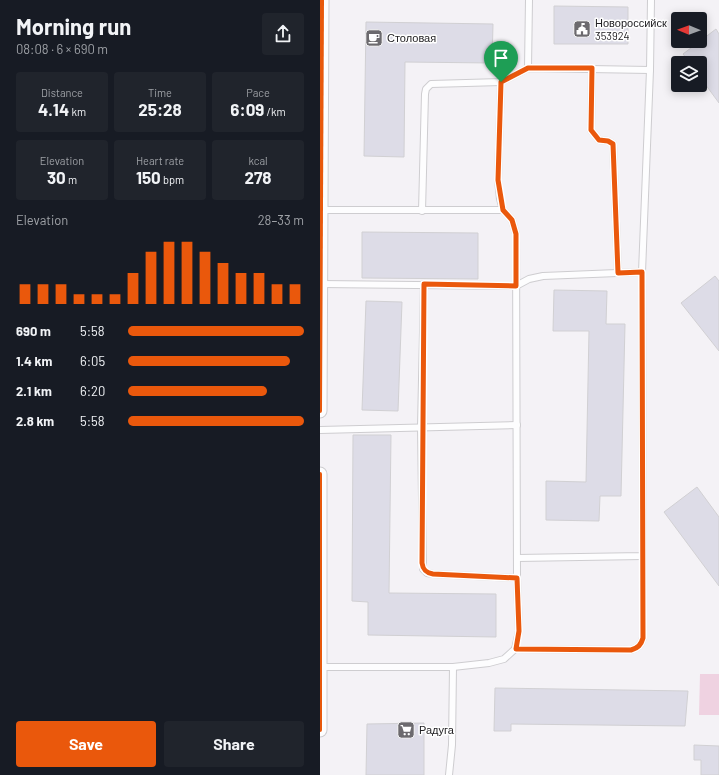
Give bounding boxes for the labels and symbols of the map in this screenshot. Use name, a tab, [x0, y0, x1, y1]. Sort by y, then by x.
north arrow	[671, 12, 707, 48]
place label: Новороссийск 353924	[595, 16, 667, 42]
public building icon: Новороссийск 353924	[572, 19, 592, 39]
cafe icon: Столовая	[364, 28, 384, 48]
place label: Столовая	[387, 31, 436, 44]
pin	[484, 41, 518, 82]
supermarket icon: Радуга	[396, 720, 416, 740]
place label: Радуга	[419, 723, 455, 736]

